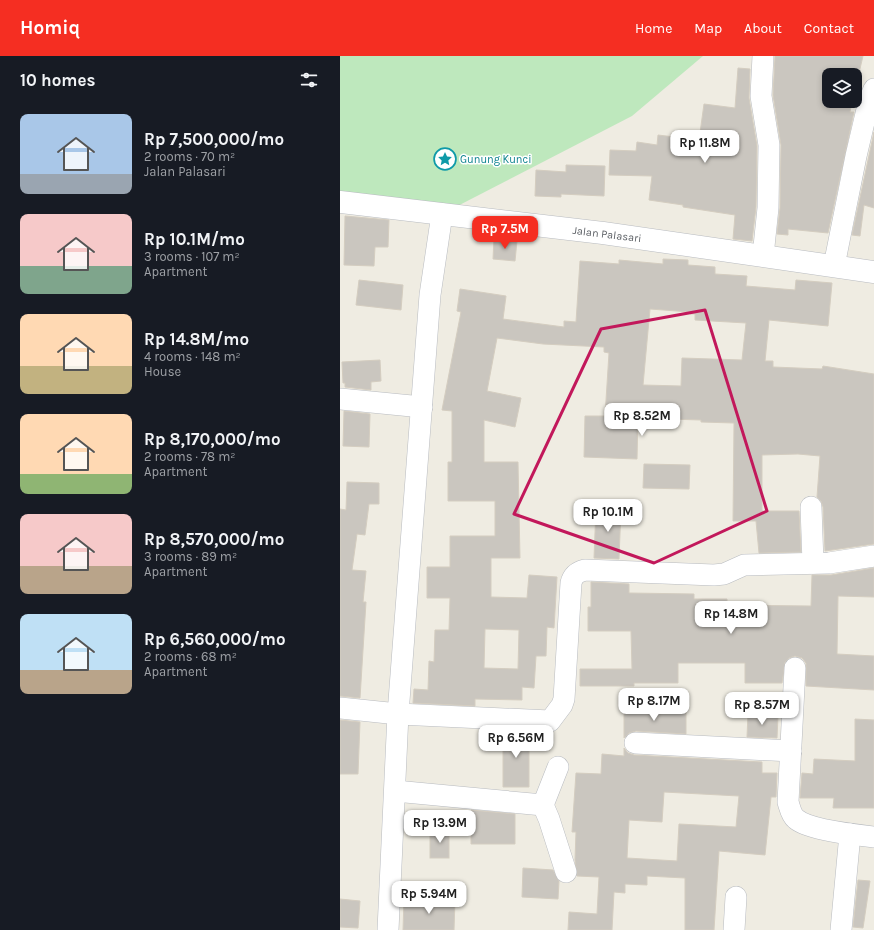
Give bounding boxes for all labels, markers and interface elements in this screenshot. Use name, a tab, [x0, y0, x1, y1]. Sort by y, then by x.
text: Homiq	[20, 17, 80, 39]
text: Home	[635, 20, 672, 37]
text: Map	[694, 20, 722, 37]
text: About	[744, 20, 782, 37]
text: Contact	[804, 20, 854, 37]
map controls	[822, 68, 862, 108]
button: layers	[822, 68, 862, 108]
icon: filters	[298, 69, 320, 91]
text: 10 homes	[20, 70, 95, 90]
text: Rp 7,500,000/mo	[144, 129, 284, 149]
icon: home	[52, 130, 100, 178]
pin: Rp 11.8M	[664, 130, 746, 164]
text: Rp 11.8M	[679, 135, 731, 150]
place icon: Gunung Kunci	[432, 146, 458, 172]
text: 2 rooms · 70 m²	[144, 149, 235, 164]
place label: Gunung Kunci	[460, 153, 531, 166]
text: Jalan Palasari	[144, 164, 226, 179]
pin: Rp 7.5M	[468, 216, 542, 250]
text: Rp 7.5M	[481, 221, 529, 236]
street label: Jalan Palasari	[572, 224, 642, 245]
text: Rp 10.1M/mo	[144, 229, 245, 249]
icon: home	[52, 230, 100, 278]
text: 3 rooms · 107 m²	[144, 249, 240, 264]
text: Apartment	[144, 264, 207, 279]
text: Rp 14.8M/mo	[144, 329, 249, 349]
icon: home	[52, 330, 100, 378]
text: 4 rooms · 148 m²	[144, 349, 241, 364]
text: House	[144, 364, 181, 379]
pin: Rp 8.52M	[601, 403, 683, 437]
text: Rp 8.52M	[613, 408, 671, 423]
text: Rp 8,170,000/mo	[144, 429, 281, 449]
icon: home	[52, 430, 100, 478]
text: 2 rooms · 78 m²	[144, 449, 236, 464]
text: Apartment	[144, 464, 207, 479]
pin: Rp 10.1M	[567, 499, 649, 533]
text: Rp 10.1M	[582, 504, 634, 519]
text: Rp 8,570,000/mo	[144, 529, 284, 549]
icon: home	[52, 530, 100, 578]
text: 3 rooms · 89 m²	[144, 549, 237, 564]
text: Apartment	[144, 564, 207, 579]
pin: Rp 14.8M	[690, 601, 772, 635]
text: Rp 14.8M	[704, 606, 758, 621]
text: Rp 6,560,000/mo	[144, 629, 286, 649]
icon: home	[52, 630, 100, 678]
text: 2 rooms · 68 m²	[144, 649, 237, 664]
text: Apartment	[144, 664, 207, 679]
pin: Rp 8.17M	[613, 688, 695, 722]
pin: Rp 8.57M	[721, 692, 803, 726]
text: Rp 8.17M	[627, 693, 681, 708]
text: Rp 8.57M	[734, 697, 790, 712]
pin: Rp 6.56M	[475, 725, 557, 759]
text: Rp 6.56M	[487, 730, 545, 745]
pin: Rp 13.9M	[399, 810, 481, 844]
text: Rp 13.9M	[413, 815, 467, 830]
pin: Rp 5.94M	[388, 881, 470, 915]
text: Rp 5.94M	[401, 886, 457, 901]

